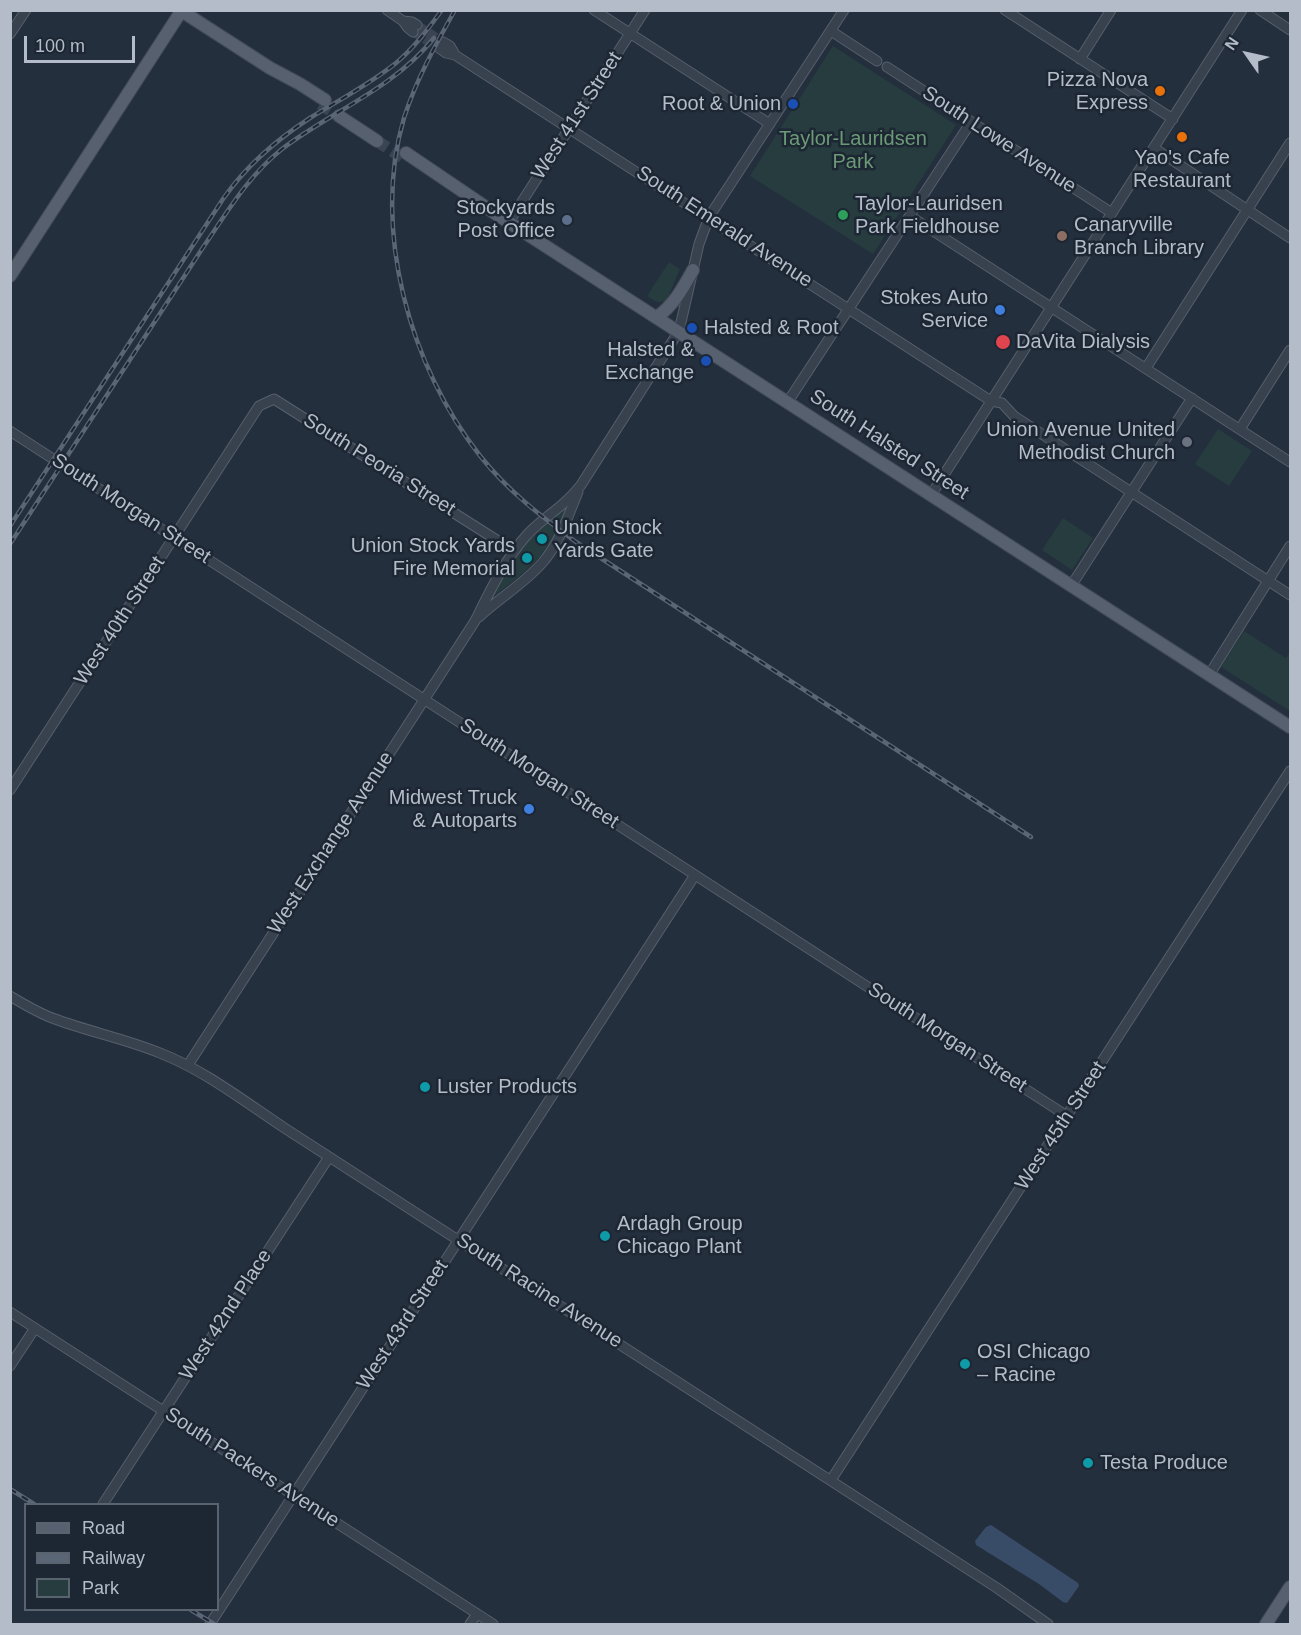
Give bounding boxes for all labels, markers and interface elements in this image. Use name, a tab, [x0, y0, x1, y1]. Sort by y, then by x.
scale bar	[27, 24, 138, 62]
north arrow	[1217, 24, 1277, 84]
text: N	[1221, 34, 1242, 53]
text: 100 m	[35, 36, 85, 56]
street label: West 41st Street	[527, 48, 627, 184]
place label: Pizza Nova Express	[1047, 68, 1148, 115]
street label: South Lowe Avenue	[918, 81, 1080, 199]
marker: Pizza Nova Express	[1153, 84, 1167, 98]
place label: Root & Union	[662, 92, 781, 116]
marker: Root & Union	[786, 97, 800, 111]
park label: Taylor-Lauridsen Park	[779, 127, 927, 174]
marker: Yao's Cafe Restaurant	[1175, 130, 1189, 144]
place label: Yao's Cafe Restaurant	[1133, 146, 1231, 193]
street label: South Emerald Avenue	[631, 161, 817, 293]
place label: Taylor-Lauridsen Park Fieldhouse	[855, 192, 1003, 239]
place label: Stockyards Post Office	[456, 196, 555, 243]
marker: Taylor-Lauridsen Park Fieldhouse	[836, 208, 850, 222]
marker: Stockyards Post Office	[560, 213, 574, 227]
place label: Canaryville Branch Library	[1074, 213, 1204, 260]
marker: Canaryville Branch Library	[1055, 229, 1069, 243]
place label: Stokes Auto Service	[880, 286, 988, 333]
marker: Stokes Auto Service	[993, 303, 1007, 317]
place label: Halsted & Root	[704, 316, 839, 340]
marker: Halsted & Root	[685, 321, 699, 335]
place label: DaVita Dialysis	[1016, 330, 1150, 354]
marker: DaVita Dialysis	[994, 333, 1012, 351]
place label: Halsted & Exchange	[605, 338, 694, 385]
marker: Halsted & Exchange	[699, 354, 713, 368]
street label: South Halsted Street	[805, 385, 973, 505]
street label: South Peoria Street	[299, 409, 459, 521]
place label: Union Avenue United Methodist Church	[986, 418, 1175, 465]
marker: Union Avenue United Methodist Church	[1180, 435, 1194, 449]
street label: South Morgan Street	[47, 449, 215, 569]
place label: Union Stock Yards Gate	[554, 516, 662, 563]
marker: Union Stock Yards Gate	[535, 532, 549, 546]
place label: Union Stock Yards Fire Memorial	[351, 534, 515, 581]
marker: Union Stock Yards Fire Memorial	[520, 551, 534, 565]
street label: West 40th Street	[69, 552, 171, 690]
street label: South Morgan Street	[455, 714, 623, 834]
street label: West Exchange Avenue	[263, 747, 399, 939]
place label: Midwest Truck & Autoparts	[389, 786, 517, 833]
marker: Midwest Truck & Autoparts	[522, 802, 536, 816]
street label: South Morgan Street	[863, 978, 1031, 1098]
street label: West 45th Street	[1010, 1057, 1112, 1195]
place label: Luster Products	[437, 1075, 577, 1099]
marker: Luster Products	[418, 1080, 432, 1094]
place label: Ardagh Group Chicago Plant	[617, 1212, 743, 1259]
street label: South Racine Avenue	[451, 1228, 627, 1354]
marker: Ardagh Group Chicago Plant	[598, 1229, 612, 1243]
street label: West 42nd Place	[175, 1245, 277, 1385]
street label: West 43rd Street	[352, 1256, 454, 1394]
place label: OSI Chicago – Racine	[977, 1340, 1090, 1387]
marker: OSI Chicago – Racine	[958, 1357, 972, 1371]
street label: South Packers Avenue	[160, 1403, 344, 1533]
place label: Testa Produce	[1100, 1451, 1228, 1475]
marker: Testa Produce	[1081, 1456, 1095, 1470]
legend	[24, 1503, 219, 1611]
text: Road	[82, 1518, 125, 1538]
text: Railway	[82, 1548, 145, 1568]
text: Park	[82, 1578, 119, 1598]

